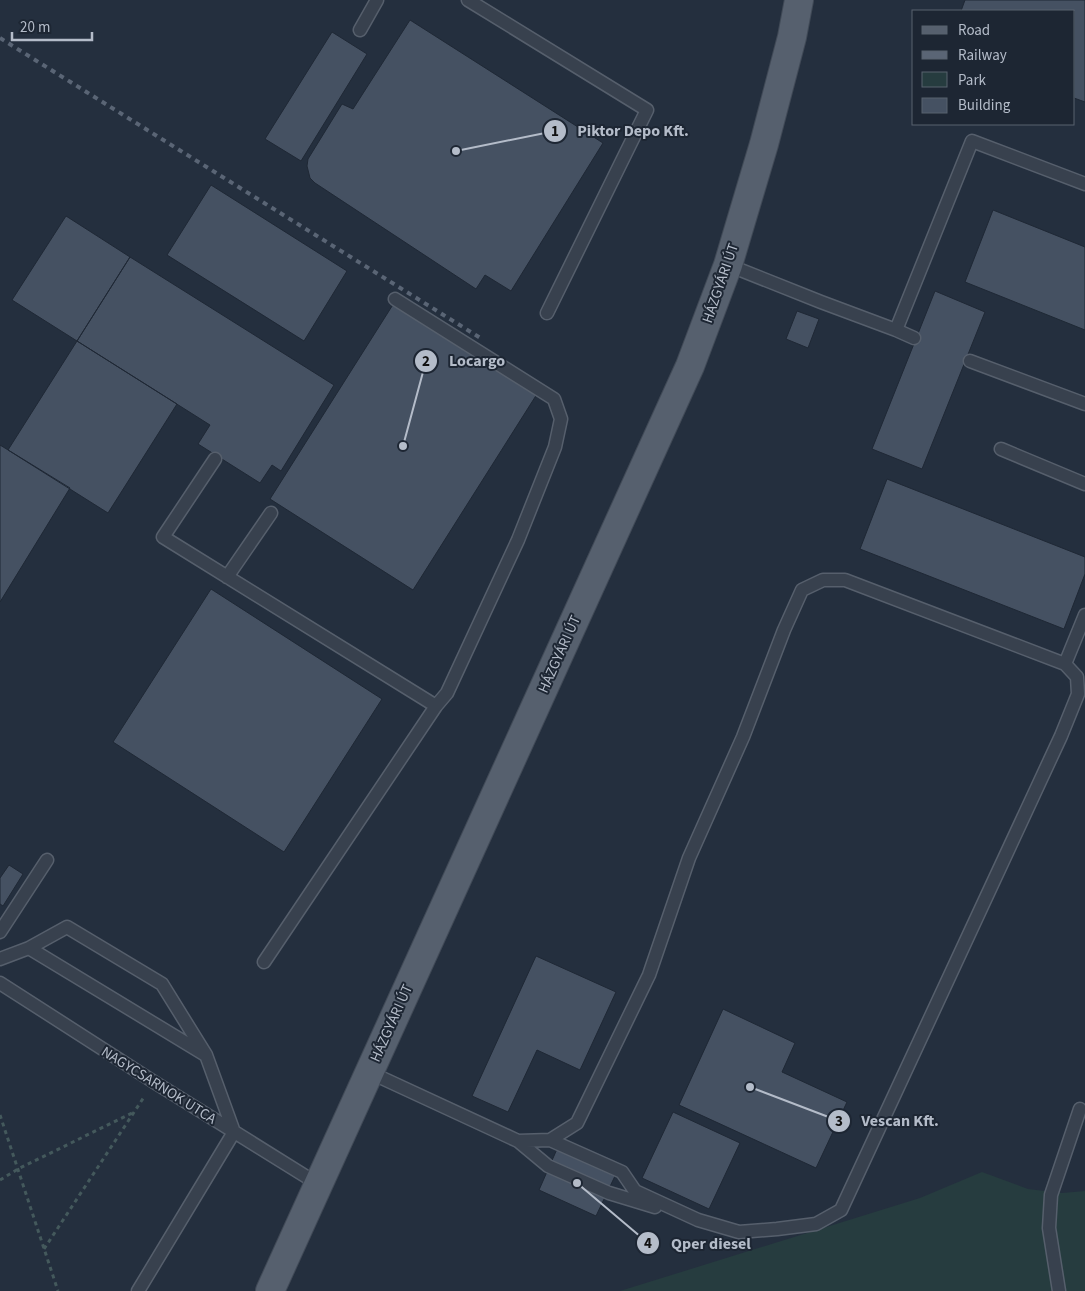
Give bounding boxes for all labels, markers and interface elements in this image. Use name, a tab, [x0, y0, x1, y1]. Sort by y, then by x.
scale bar	[12, 10, 92, 42]
legend	[912, 10, 1075, 125]
text: 20 m	[20, 17, 50, 38]
text: Road	[958, 20, 990, 41]
text: Railway	[958, 45, 1007, 66]
text: Park	[958, 70, 987, 91]
text: Building	[958, 95, 1011, 116]
callout: Piktor Depo Kft.	[542, 115, 699, 146]
text: Piktor Depo Kft.	[577, 120, 689, 142]
text: 1	[551, 121, 559, 142]
street label: HÁZGYÁRI ÚT	[697, 240, 744, 326]
callout: Locargo	[414, 345, 515, 376]
text: Locargo	[449, 350, 505, 372]
text: 2	[422, 351, 430, 372]
street label: HÁZGYÁRI ÚT	[533, 612, 586, 696]
street label: HÁZGYÁRI ÚT	[365, 981, 418, 1065]
street label: NAGYCSARNOK UTCA	[97, 1041, 221, 1130]
callout: Vescan Kft.	[826, 1105, 949, 1136]
text: Vescan Kft.	[860, 1110, 939, 1132]
text: 3	[835, 1111, 843, 1132]
callout: Qper diesel	[636, 1228, 761, 1259]
text: 4	[644, 1233, 652, 1254]
text: Qper diesel	[671, 1233, 751, 1255]

